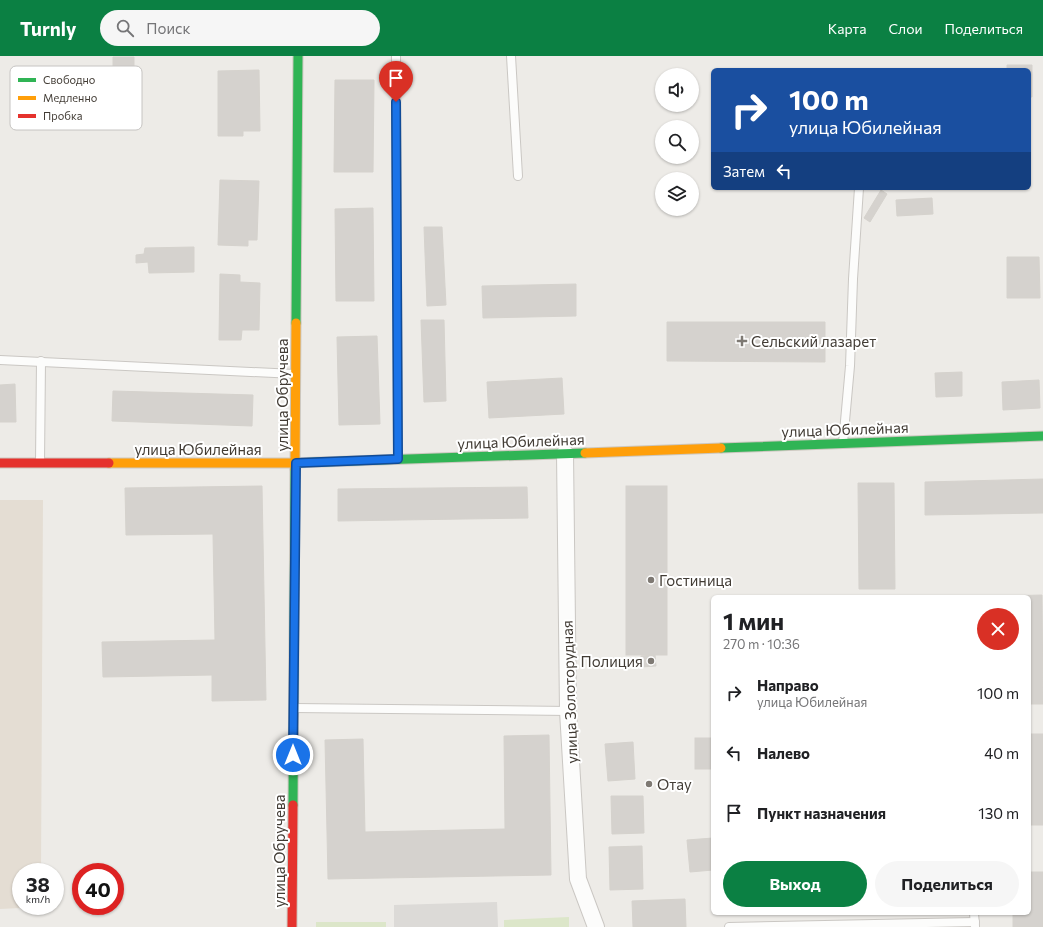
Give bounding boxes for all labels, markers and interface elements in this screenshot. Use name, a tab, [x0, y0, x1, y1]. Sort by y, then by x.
search box	[100, 10, 380, 46]
text: Turnly	[20, 17, 76, 40]
icon: search	[114, 17, 136, 39]
text: Поиск	[146, 19, 191, 37]
text: Карта	[828, 20, 866, 37]
text: Слои	[888, 20, 923, 37]
text: Поделиться	[945, 20, 1023, 37]
pin	[379, 61, 413, 102]
legend	[10, 66, 142, 130]
icon: arrive	[385, 67, 407, 89]
map controls	[655, 68, 699, 216]
button: sound	[655, 68, 699, 112]
text: Свободно	[43, 73, 96, 86]
text: 100 m	[789, 82, 869, 116]
icon: right	[723, 84, 775, 136]
text: Медленно	[43, 91, 98, 104]
text: Пробка	[43, 109, 82, 122]
text: улица Юбилейная	[789, 116, 942, 138]
button: search	[655, 120, 699, 164]
icon: left	[773, 160, 795, 182]
text: Затем	[723, 162, 765, 180]
button: layers	[655, 172, 699, 216]
place label: Сельский лазарет	[751, 332, 876, 350]
marker: Сельский лазарет	[736, 335, 748, 347]
street label: улица Обручева	[273, 338, 291, 452]
street label: улица Юбилейная	[781, 418, 909, 440]
street label: улица Юбилейная	[457, 430, 585, 452]
street label: улица Юбилейная	[134, 440, 262, 458]
place label: Гостиница	[659, 571, 732, 589]
marker: Гостиница	[646, 575, 656, 585]
text: 1 мин	[723, 606, 784, 635]
button: close	[977, 608, 1019, 650]
street label: улица Золоторудная	[557, 620, 581, 764]
text: 270 m · 10:36	[723, 636, 800, 652]
place label: Полиция	[580, 652, 643, 670]
marker: Полиция	[646, 656, 656, 666]
text: Направо	[757, 676, 819, 694]
icon: right	[723, 682, 745, 704]
text: 100 m	[977, 684, 1019, 702]
text: улица Юбилейная	[757, 694, 867, 710]
position arrow	[272, 734, 314, 776]
icon: left	[723, 742, 745, 764]
text: Налево	[757, 744, 810, 762]
text: 40 m	[984, 744, 1019, 762]
place label: Отау	[657, 775, 692, 793]
marker: Отау	[644, 779, 654, 789]
street label: улица Обручева	[270, 794, 288, 908]
icon: arrive	[723, 802, 745, 824]
text: Пункт назначения	[757, 804, 886, 822]
text: 130 m	[978, 804, 1019, 822]
button: Выход	[723, 861, 867, 907]
button: Поделиться	[875, 861, 1019, 907]
speed limit sign: 40	[72, 863, 124, 915]
text: 38	[26, 872, 50, 896]
text: km/h	[26, 893, 50, 905]

